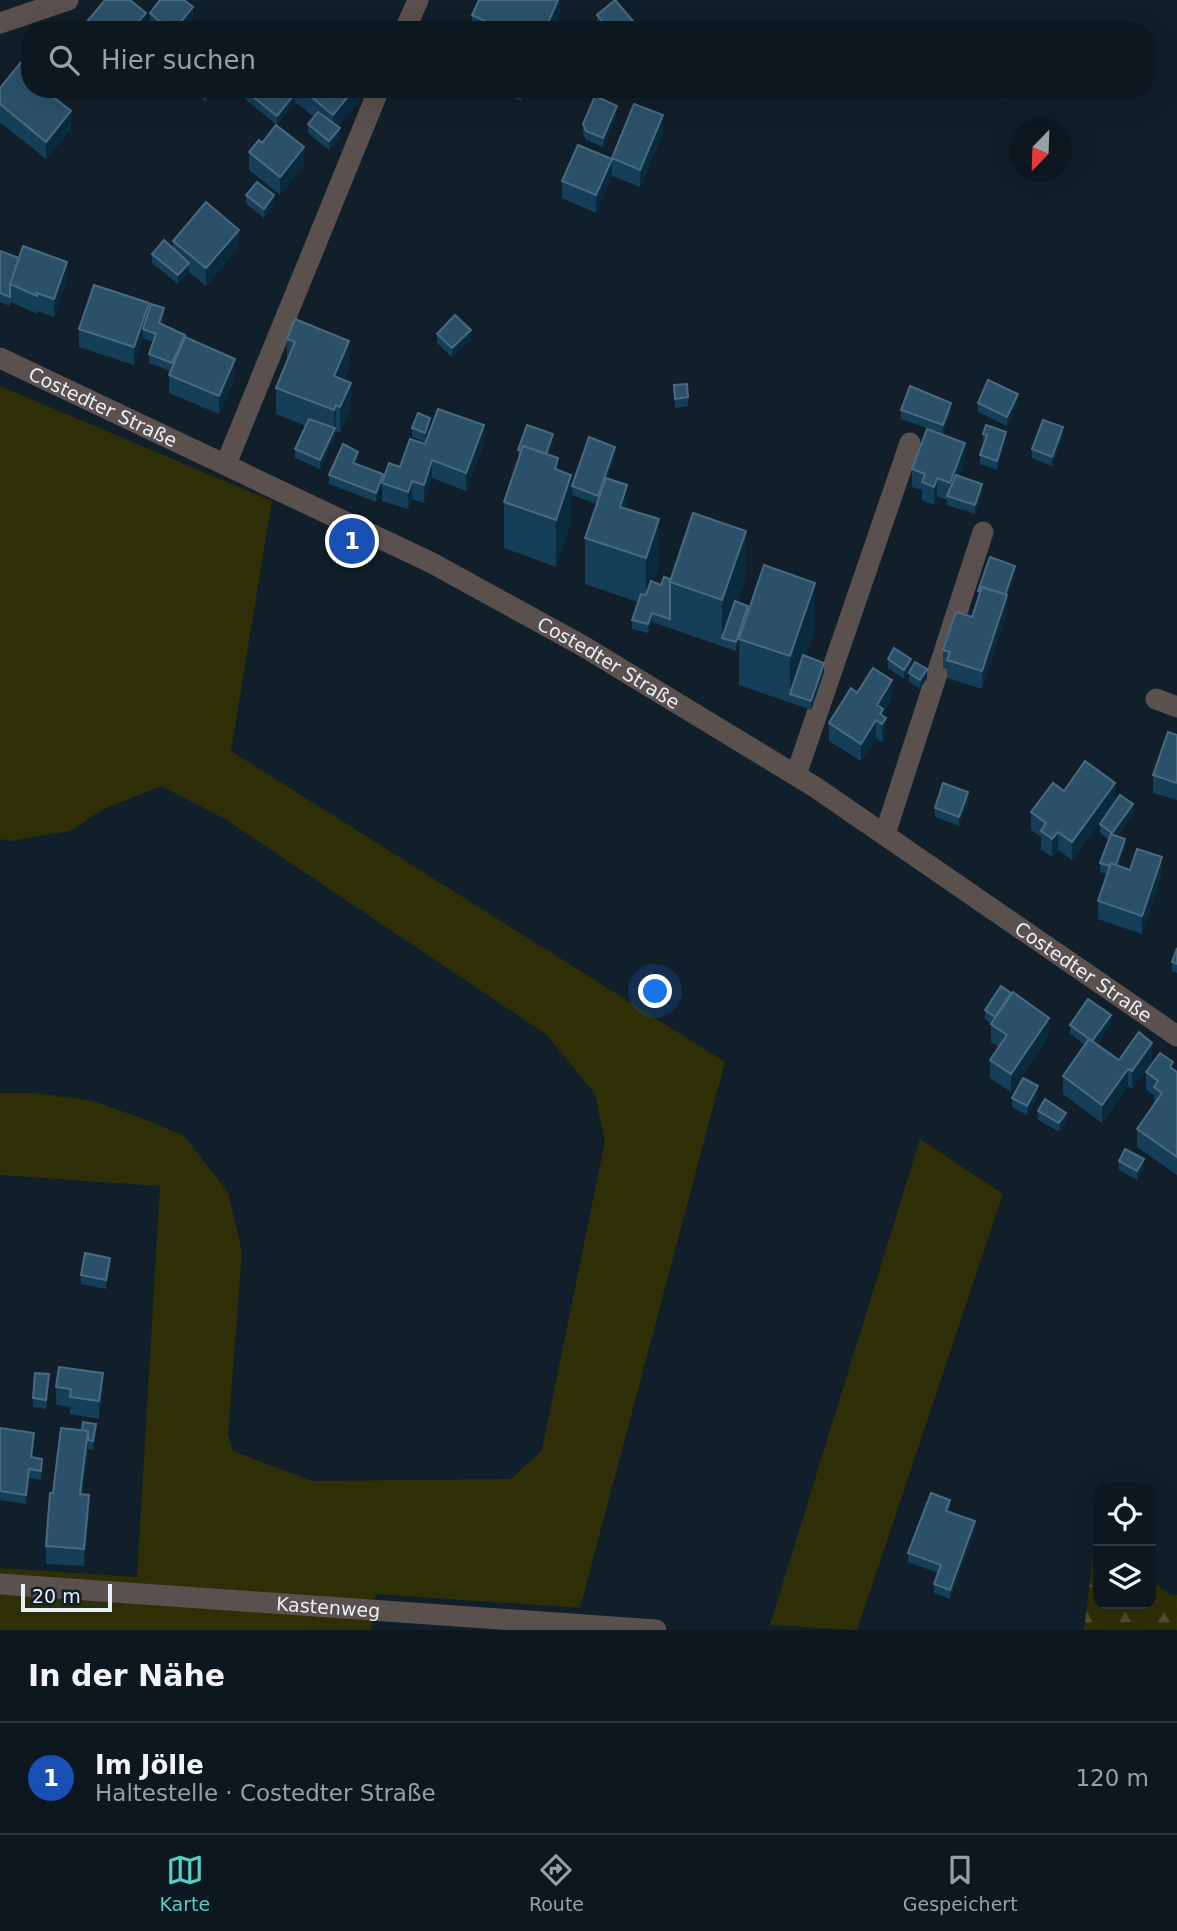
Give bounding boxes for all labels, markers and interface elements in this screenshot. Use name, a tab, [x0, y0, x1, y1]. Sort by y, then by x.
search box	[21, 21, 1156, 98]
icon: search	[45, 41, 83, 79]
text: Hier suchen	[101, 45, 256, 75]
north arrow	[1009, 119, 1072, 182]
street label: Costedter Straße	[25, 362, 181, 451]
pin: 1	[329, 515, 375, 567]
street label: Costedter Straße	[534, 612, 684, 713]
street label: Costedter Straße	[1011, 917, 1156, 1027]
your location	[638, 974, 672, 1008]
map controls	[1093, 1483, 1156, 1609]
button: locate	[1093, 1483, 1156, 1546]
button: layers	[1093, 1546, 1156, 1609]
scale bar	[21, 1581, 112, 1613]
text: 20 m	[32, 1585, 81, 1607]
street label: Kastenweg	[275, 1592, 381, 1622]
text: In der Nähe	[28, 1658, 225, 1693]
text: Im Jölle	[95, 1750, 204, 1780]
text: 1	[43, 1765, 59, 1791]
text: 120 m	[1075, 1765, 1149, 1791]
text: Haltestelle · Costedter Straße	[95, 1780, 436, 1806]
tab: Karte	[159, 1851, 210, 1915]
tab: Route	[529, 1851, 584, 1915]
tab: Gespeichert	[903, 1851, 1018, 1915]

